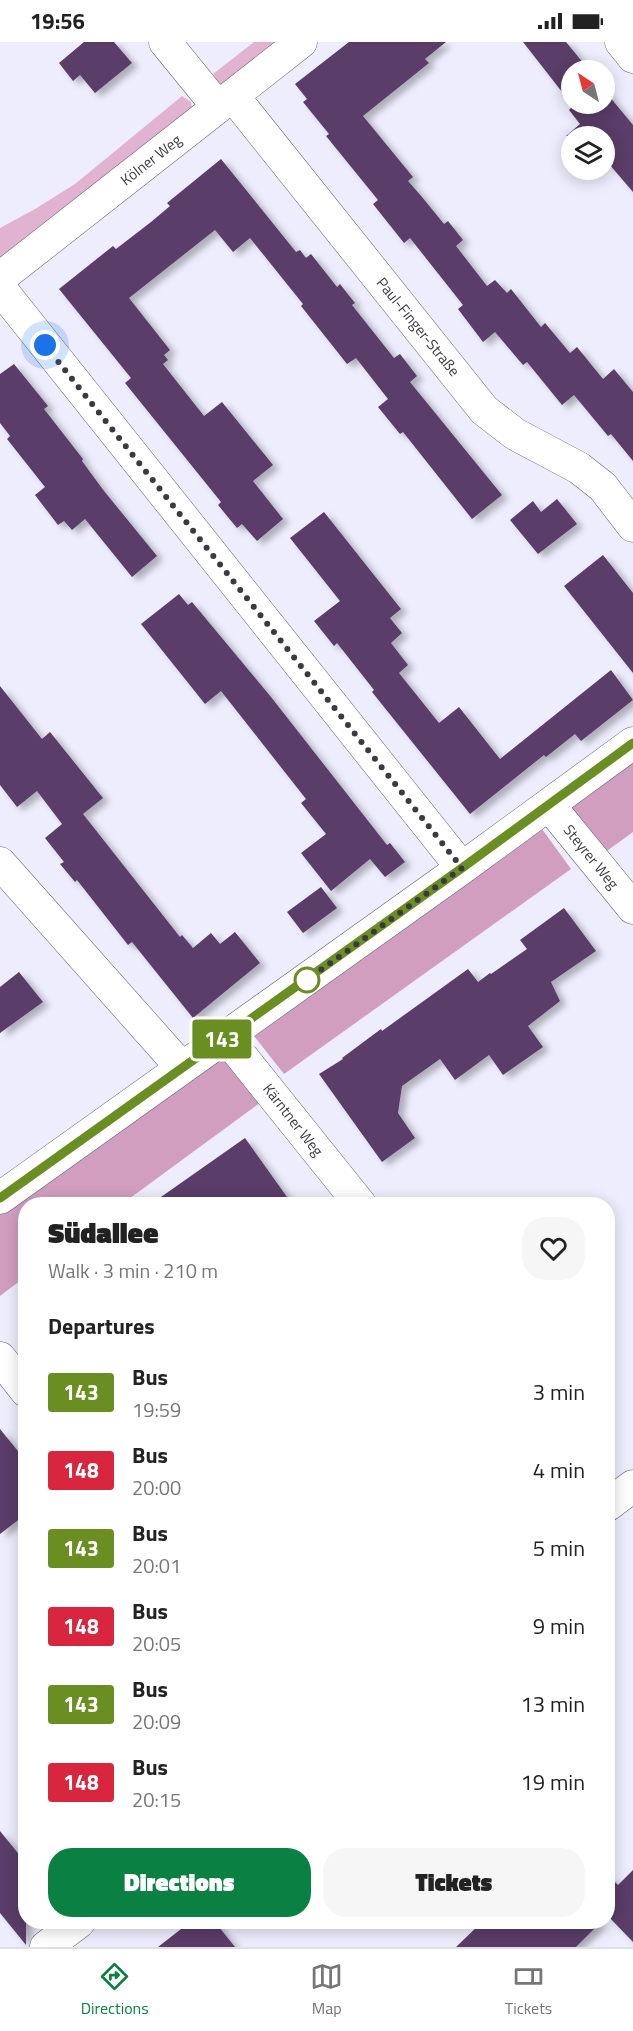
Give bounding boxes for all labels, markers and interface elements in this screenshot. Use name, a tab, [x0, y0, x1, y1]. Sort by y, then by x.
text: 19:56	[30, 4, 85, 38]
north arrow	[561, 60, 615, 114]
map controls	[561, 60, 615, 180]
button: layers	[561, 126, 615, 180]
street label: Kölner Weg	[115, 128, 186, 191]
street label: Paul-Finger-Straße	[371, 272, 466, 381]
your location	[30, 330, 60, 360]
street label: Steyrer Weg	[558, 819, 625, 894]
unlabelled marker	[294, 967, 320, 993]
line badge: 143	[188, 1020, 256, 1058]
text: 143	[204, 1023, 240, 1055]
street label: Kärntner Weg	[258, 1078, 329, 1161]
text: Südallee	[48, 1211, 159, 1254]
button: heart	[522, 1217, 585, 1280]
text: Walk · 3 min · 210 m	[48, 1255, 218, 1286]
text: Departures	[48, 1309, 155, 1343]
text: Bus	[132, 1360, 168, 1394]
text: 3 min	[533, 1375, 585, 1409]
text: 143	[63, 1376, 99, 1408]
text: 19:59	[132, 1394, 181, 1425]
text: Bus	[132, 1438, 168, 1472]
text: 4 min	[533, 1453, 585, 1487]
text: 148	[63, 1454, 99, 1486]
text: 20:00	[132, 1472, 181, 1503]
text: Bus	[132, 1516, 168, 1550]
text: 5 min	[533, 1531, 585, 1565]
text: 143	[63, 1532, 99, 1564]
text: 20:01	[132, 1550, 181, 1581]
text: Bus	[132, 1594, 168, 1628]
text: 9 min	[533, 1609, 585, 1643]
text: 148	[63, 1610, 99, 1642]
text: 20:05	[132, 1628, 181, 1659]
text: Bus	[132, 1672, 168, 1706]
text: 13 min	[520, 1687, 585, 1721]
text: 143	[63, 1688, 99, 1720]
text: 20:09	[132, 1706, 181, 1737]
text: Bus	[132, 1750, 168, 1784]
text: 19 min	[520, 1765, 585, 1799]
text: 148	[63, 1766, 99, 1798]
text: 20:15	[132, 1784, 181, 1815]
button: Directions	[48, 1848, 311, 1917]
button: Tickets	[323, 1848, 585, 1917]
tab: Directions	[81, 1960, 149, 2020]
tab: Map	[310, 1960, 343, 2020]
tab: Tickets	[505, 1960, 552, 2020]

